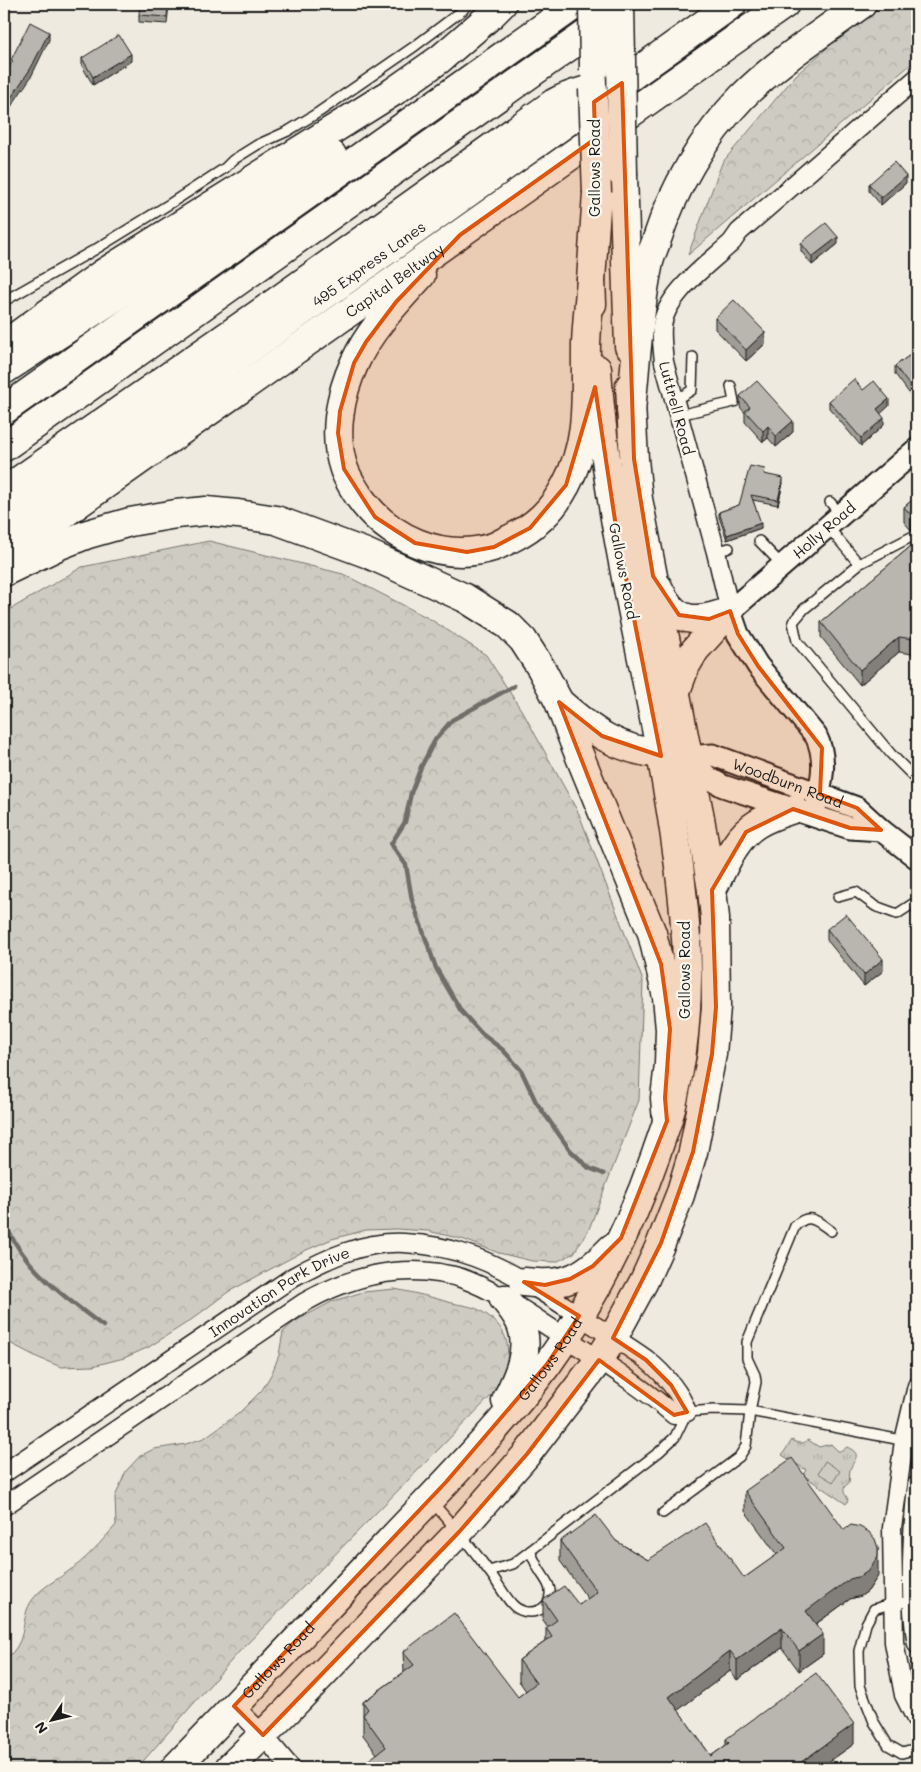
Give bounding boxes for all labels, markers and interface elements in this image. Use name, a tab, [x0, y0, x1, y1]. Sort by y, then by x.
street label: Gallows Road	[584, 119, 604, 217]
street label: 495 Express Lanes	[308, 216, 429, 311]
street label: Capital Beltway	[341, 238, 448, 322]
street label: Luttrell Road	[655, 359, 699, 457]
street label: Holly Road	[788, 497, 859, 563]
street label: Gallows Road	[605, 521, 643, 621]
street label: Woodburn Road	[730, 753, 846, 812]
street label: Gallows Road	[674, 921, 694, 1019]
street label: Innovation Park Drive	[205, 1242, 352, 1341]
street label: Gallows Road	[513, 1314, 586, 1405]
street label: Gallows Road	[237, 1618, 319, 1703]
north arrow	[28, 1694, 78, 1744]
text: N	[30, 1718, 52, 1738]

